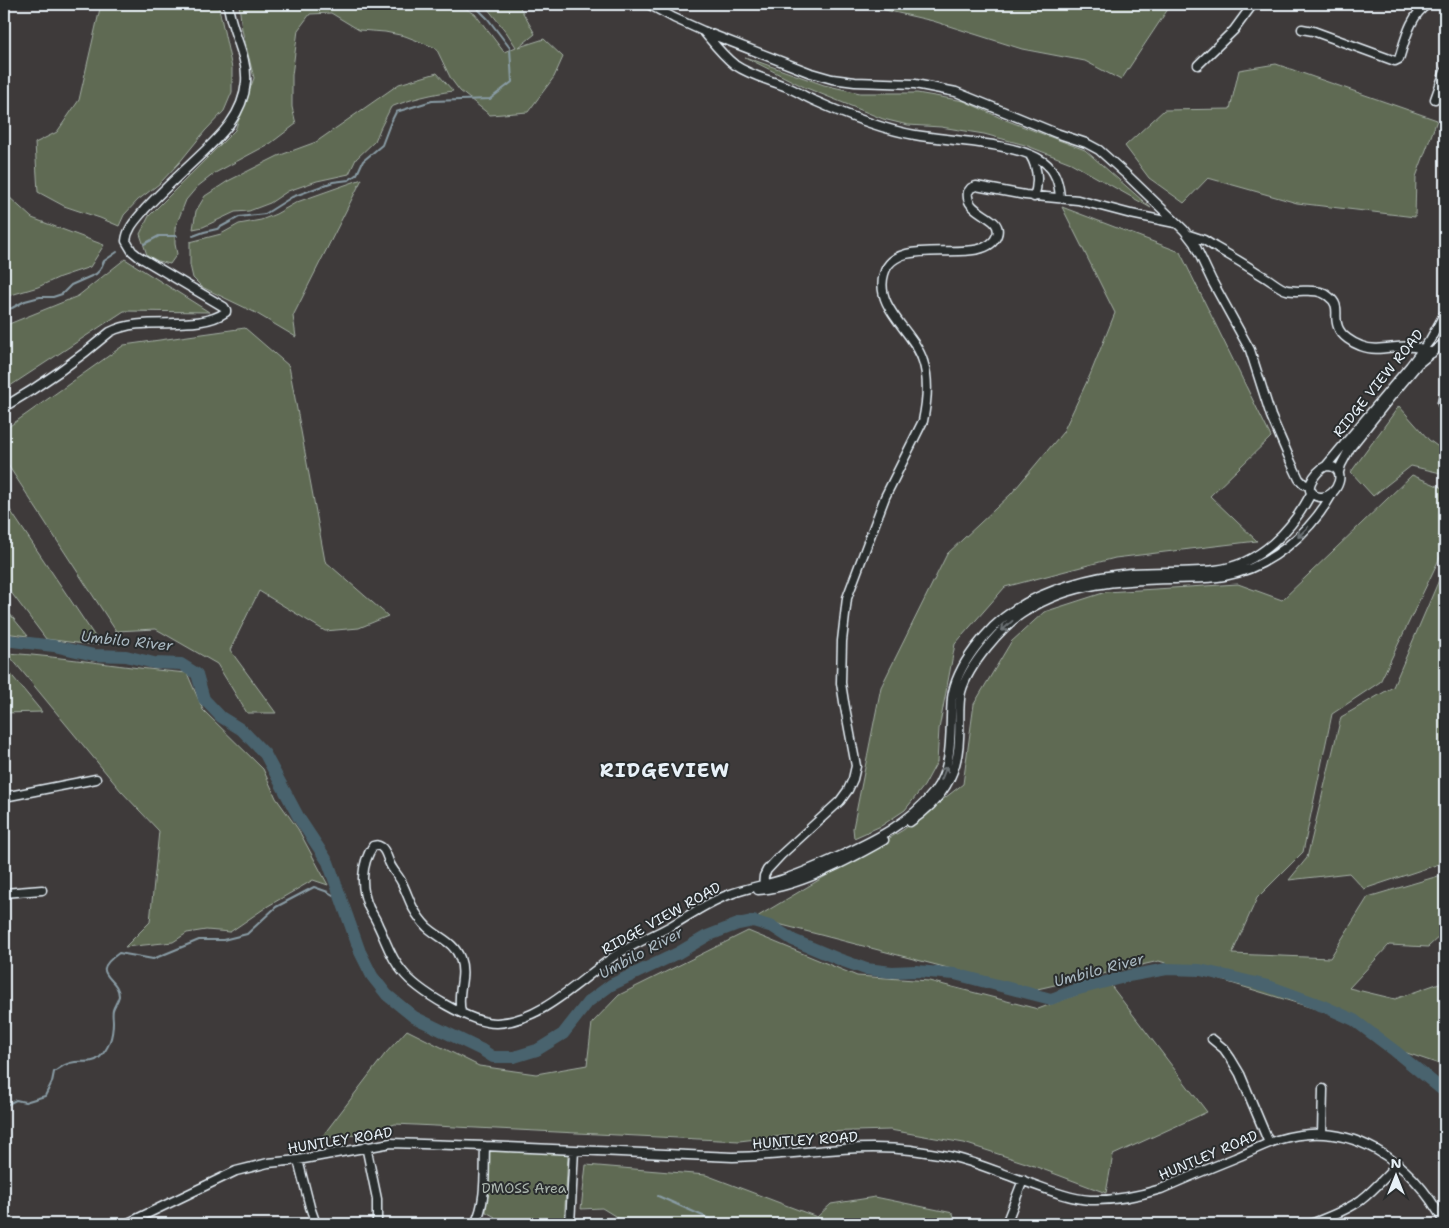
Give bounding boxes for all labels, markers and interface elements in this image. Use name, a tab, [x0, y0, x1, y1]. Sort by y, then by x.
street label: RIDGE VIEW ROAD	[1329, 325, 1427, 441]
one-way arrow	[1297, 526, 1309, 538]
one-way arrow	[1000, 620, 1013, 632]
water label: Umbilo River	[80, 626, 175, 656]
district label: RIDGEVIEW	[600, 758, 730, 783]
one-way arrow	[940, 766, 949, 781]
street label: RIDGE VIEW ROAD	[598, 878, 724, 958]
water label: Umbilo River	[595, 922, 688, 984]
water label: Umbilo River	[1052, 948, 1147, 992]
street label: HUNTLEY ROAD	[286, 1123, 394, 1157]
street label: HUNTLEY ROAD	[1156, 1126, 1260, 1184]
street label: HUNTLEY ROAD	[752, 1127, 858, 1153]
north arrow	[1372, 1150, 1422, 1200]
text: N	[1390, 1154, 1402, 1172]
park label: DMOSS Area	[481, 1179, 567, 1197]

